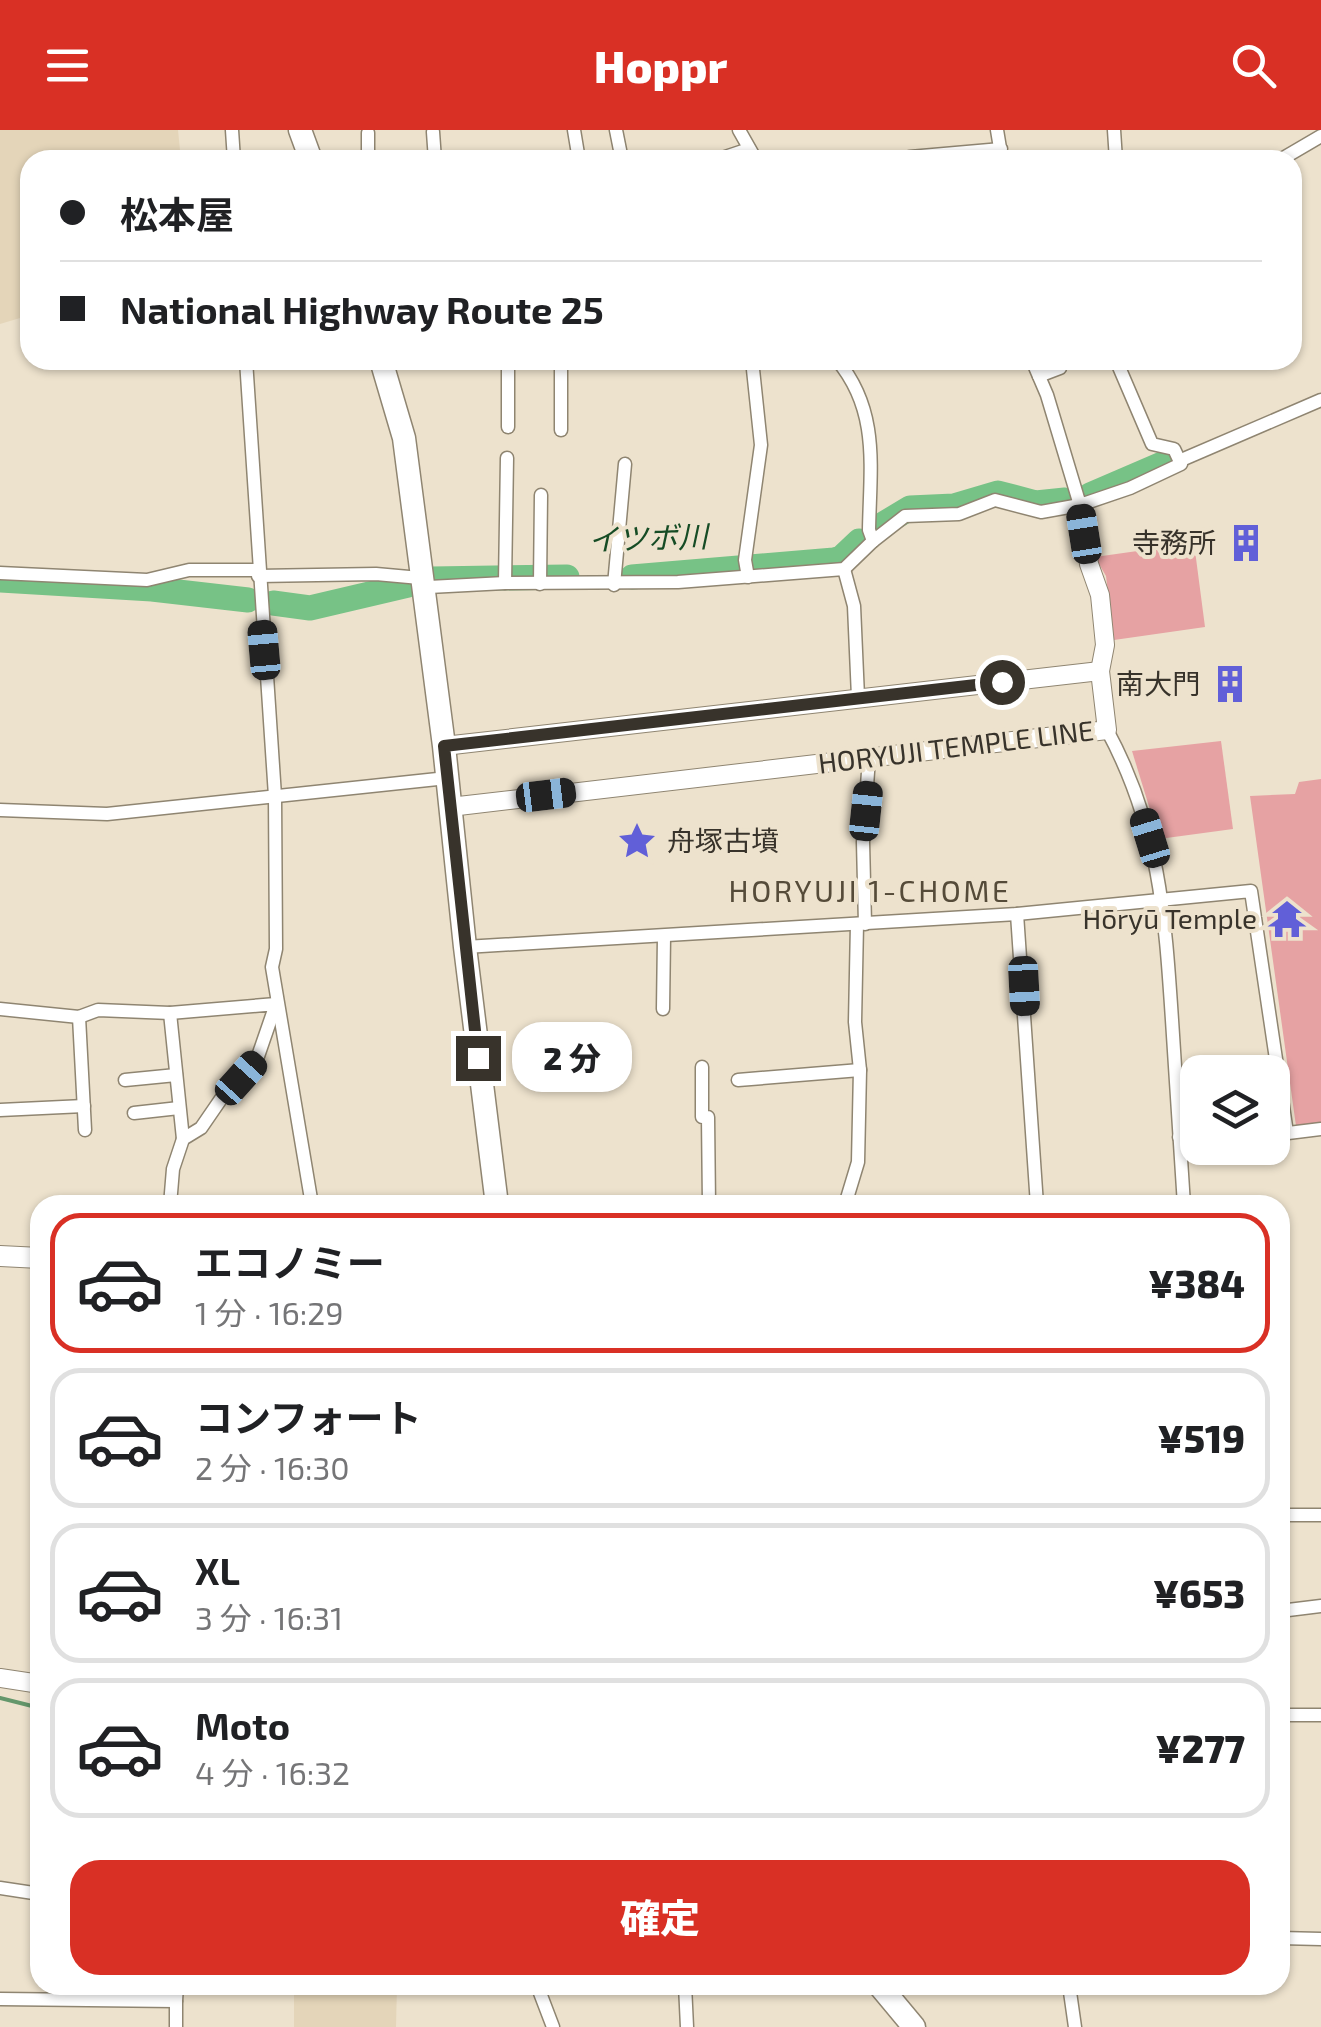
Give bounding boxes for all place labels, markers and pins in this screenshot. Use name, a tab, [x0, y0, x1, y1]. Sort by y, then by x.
building icon: 寺務所	[1225, 522, 1267, 564]
place label: 寺務所	[1132, 525, 1216, 559]
building icon: 南大門	[1209, 663, 1251, 705]
place label: 南大門	[1116, 666, 1200, 700]
place icon: 舟塚古墳	[616, 820, 658, 862]
place label: 舟塚古墳	[667, 823, 779, 857]
temple icon: Hōryū Temple	[1266, 898, 1308, 940]
place label: Hōryū Temple	[1083, 901, 1257, 935]

